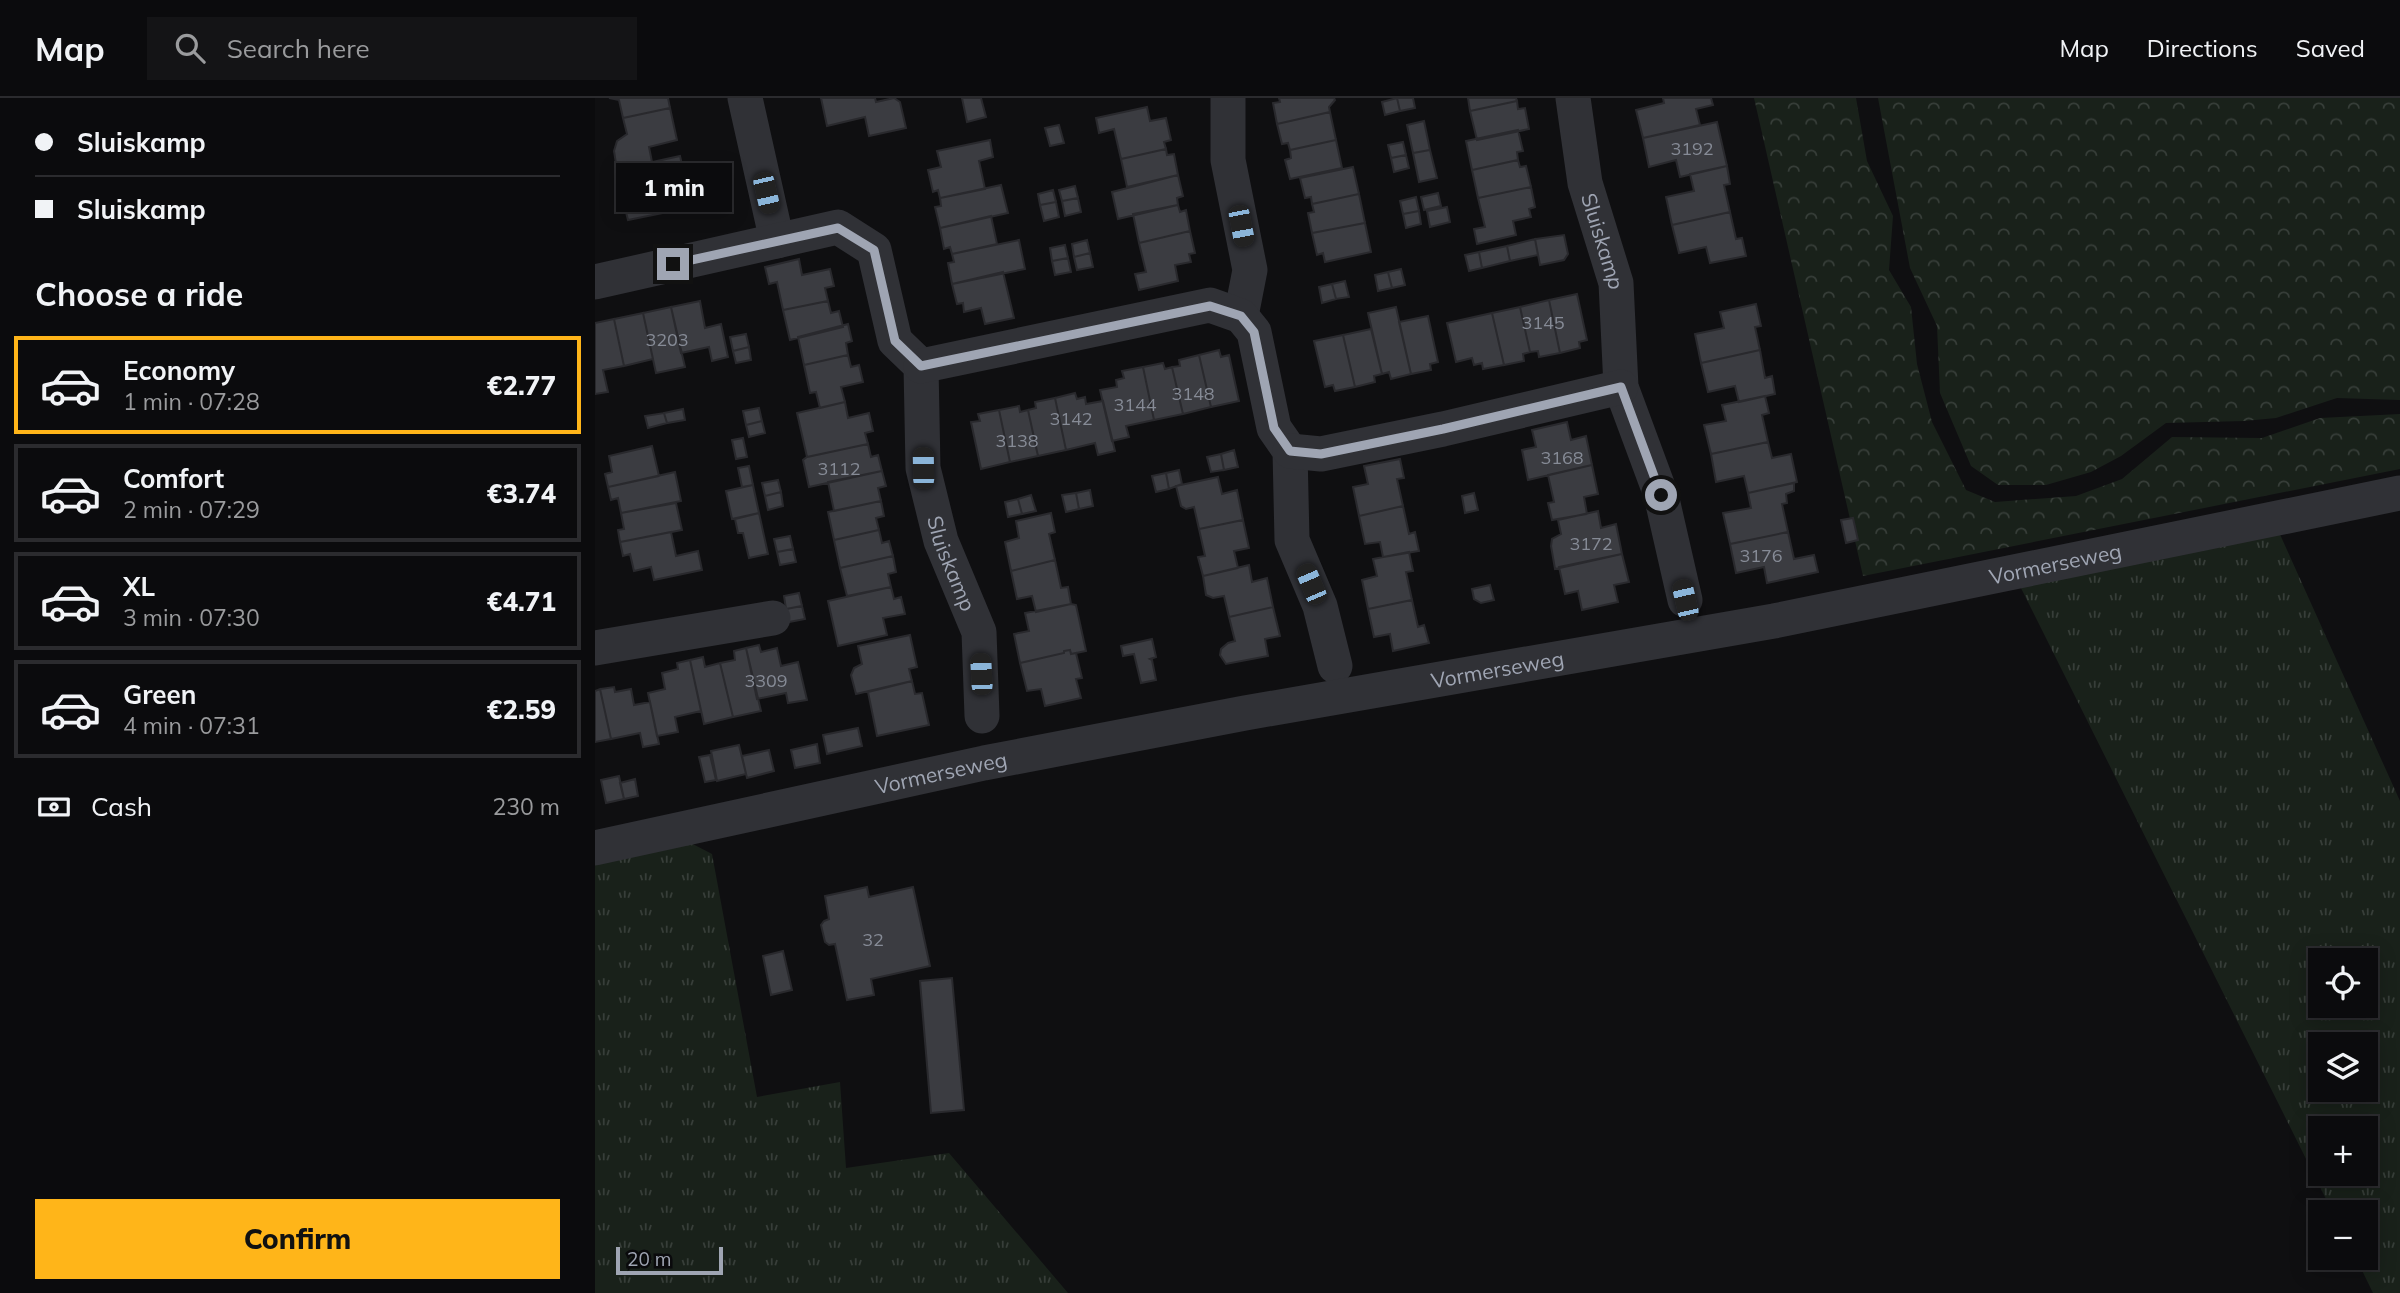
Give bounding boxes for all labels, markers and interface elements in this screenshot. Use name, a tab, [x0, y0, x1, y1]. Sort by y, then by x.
search box	[147, 17, 637, 80]
text: Map	[35, 28, 105, 69]
icon: search	[171, 29, 209, 67]
text: Search here	[227, 32, 370, 65]
text: Map	[2059, 33, 2109, 63]
text: Directions	[2147, 33, 2258, 63]
text: Saved	[2296, 33, 2365, 63]
text: Sluiskamp	[77, 126, 206, 159]
house number: 3192	[1670, 137, 1714, 160]
callout: 1 min	[615, 162, 731, 212]
car	[752, 170, 781, 216]
text: 1 min	[643, 173, 705, 202]
street label: Sluiskamp	[1576, 190, 1629, 290]
text: Sluiskamp	[77, 193, 206, 226]
car	[1227, 203, 1256, 249]
route end	[657, 248, 689, 280]
text: Choose a ride	[35, 274, 243, 314]
house number: 3145	[1521, 311, 1565, 334]
house number: 3203	[645, 328, 689, 351]
icon: car	[39, 354, 102, 417]
text: Economy	[123, 354, 235, 387]
text: €2.77	[487, 369, 556, 402]
house number: 3148	[1171, 382, 1215, 405]
text: 1 min · 07:28	[123, 387, 260, 416]
house number: 3144	[1113, 393, 1157, 416]
house number: 3142	[1049, 407, 1093, 430]
house number: 3138	[995, 429, 1039, 452]
house number: 3168	[1540, 446, 1584, 469]
car	[913, 447, 934, 489]
house number: 3112	[817, 457, 861, 480]
icon: car	[39, 462, 102, 525]
text: Comfort	[123, 462, 224, 495]
text: €3.74	[487, 477, 556, 510]
route start	[1645, 479, 1677, 511]
text: 2 min · 07:29	[123, 495, 260, 524]
street label: Sluiskamp	[922, 513, 982, 615]
house number: 3172	[1569, 532, 1613, 555]
street label: Vormerseweg	[1987, 537, 2124, 590]
house number: 3176	[1739, 544, 1783, 567]
car	[1294, 561, 1329, 607]
icon: car	[39, 570, 102, 633]
text: XL	[123, 570, 155, 603]
car	[1671, 577, 1700, 623]
text: €4.71	[487, 585, 556, 618]
text: 3 min · 07:30	[123, 603, 260, 632]
street label: Vormerseweg	[1429, 645, 1566, 693]
car	[970, 652, 993, 696]
house number: 3309	[744, 669, 788, 692]
icon: car	[39, 678, 102, 741]
text: Green	[123, 678, 196, 711]
text: €2.59	[487, 693, 556, 726]
text: 4 min · 07:31	[123, 711, 260, 740]
street label: Vormerseweg	[872, 746, 1009, 799]
icon: cash	[35, 788, 73, 826]
text: Cash	[91, 790, 152, 823]
text: 230 m	[492, 792, 560, 821]
house number: 32	[862, 928, 884, 951]
map controls	[2308, 948, 2378, 1270]
button: locate	[2308, 948, 2378, 1018]
button: layers	[2308, 1032, 2378, 1102]
button: +	[2308, 1116, 2378, 1186]
button: Confirm	[35, 1199, 560, 1279]
button: −	[2308, 1200, 2378, 1270]
scale bar	[616, 1244, 723, 1276]
text: 20 m	[627, 1247, 671, 1271]

